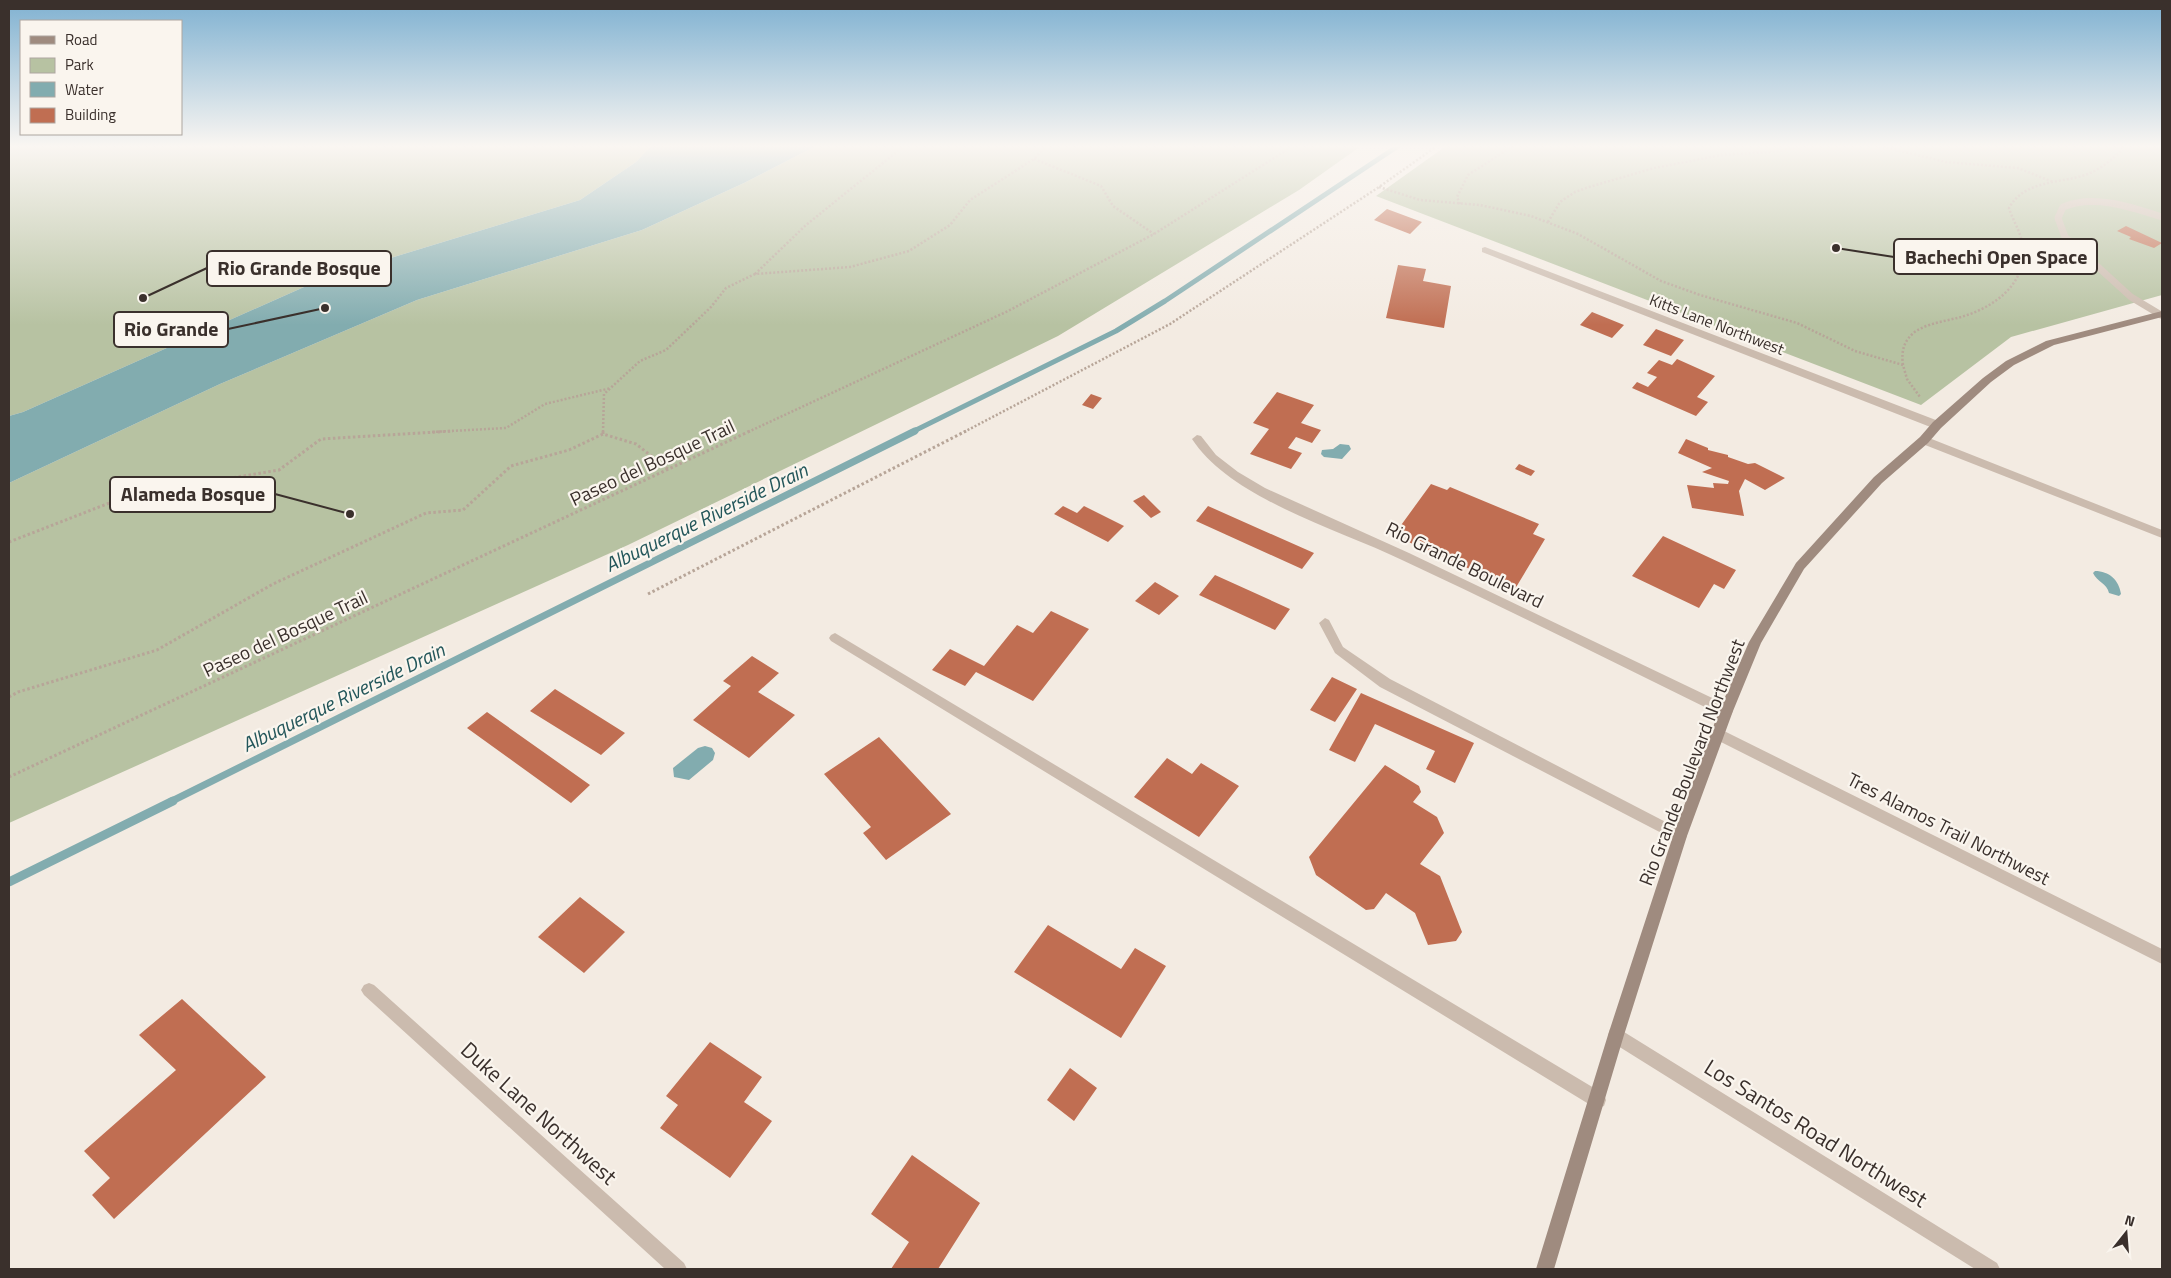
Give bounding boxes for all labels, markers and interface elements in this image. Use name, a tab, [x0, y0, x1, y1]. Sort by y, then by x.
legend	[20, 20, 182, 135]
text: Road	[65, 28, 97, 51]
text: Park	[65, 53, 94, 76]
text: Water	[65, 78, 104, 101]
text: Building	[65, 103, 116, 126]
callout: Bachechi Open Space	[1894, 239, 2097, 274]
text: Bachechi Open Space	[1905, 241, 2087, 272]
callout: Rio Grande Bosque	[207, 251, 391, 286]
text: Rio Grande Bosque	[217, 252, 381, 283]
street label: Kitts Lane Northwest	[1646, 287, 1788, 361]
callout: Rio Grande	[114, 312, 228, 347]
text: Rio Grande	[124, 313, 218, 344]
street label: Paseo del Bosque Trail	[565, 411, 739, 513]
water label: Albuquerque Riverside Drain	[599, 454, 814, 580]
callout: Alameda Bosque	[110, 477, 275, 512]
text: Alameda Bosque	[121, 478, 265, 509]
street label: Rio Grande Boulevard	[1381, 513, 1549, 615]
street label: Paseo del Bosque Trail	[198, 582, 372, 684]
water label: Albuquerque Riverside Drain	[236, 634, 451, 760]
street label: Rio Grande Boulevard Northwest	[1630, 634, 1752, 890]
street label: Tres Alamos Trail Northwest	[1842, 764, 2056, 892]
street label: Duke Lane Northwest	[453, 1033, 625, 1193]
street label: Los Santos Road Northwest	[1698, 1050, 1935, 1216]
north arrow	[2101, 1208, 2151, 1258]
text: N	[2122, 1209, 2138, 1232]

